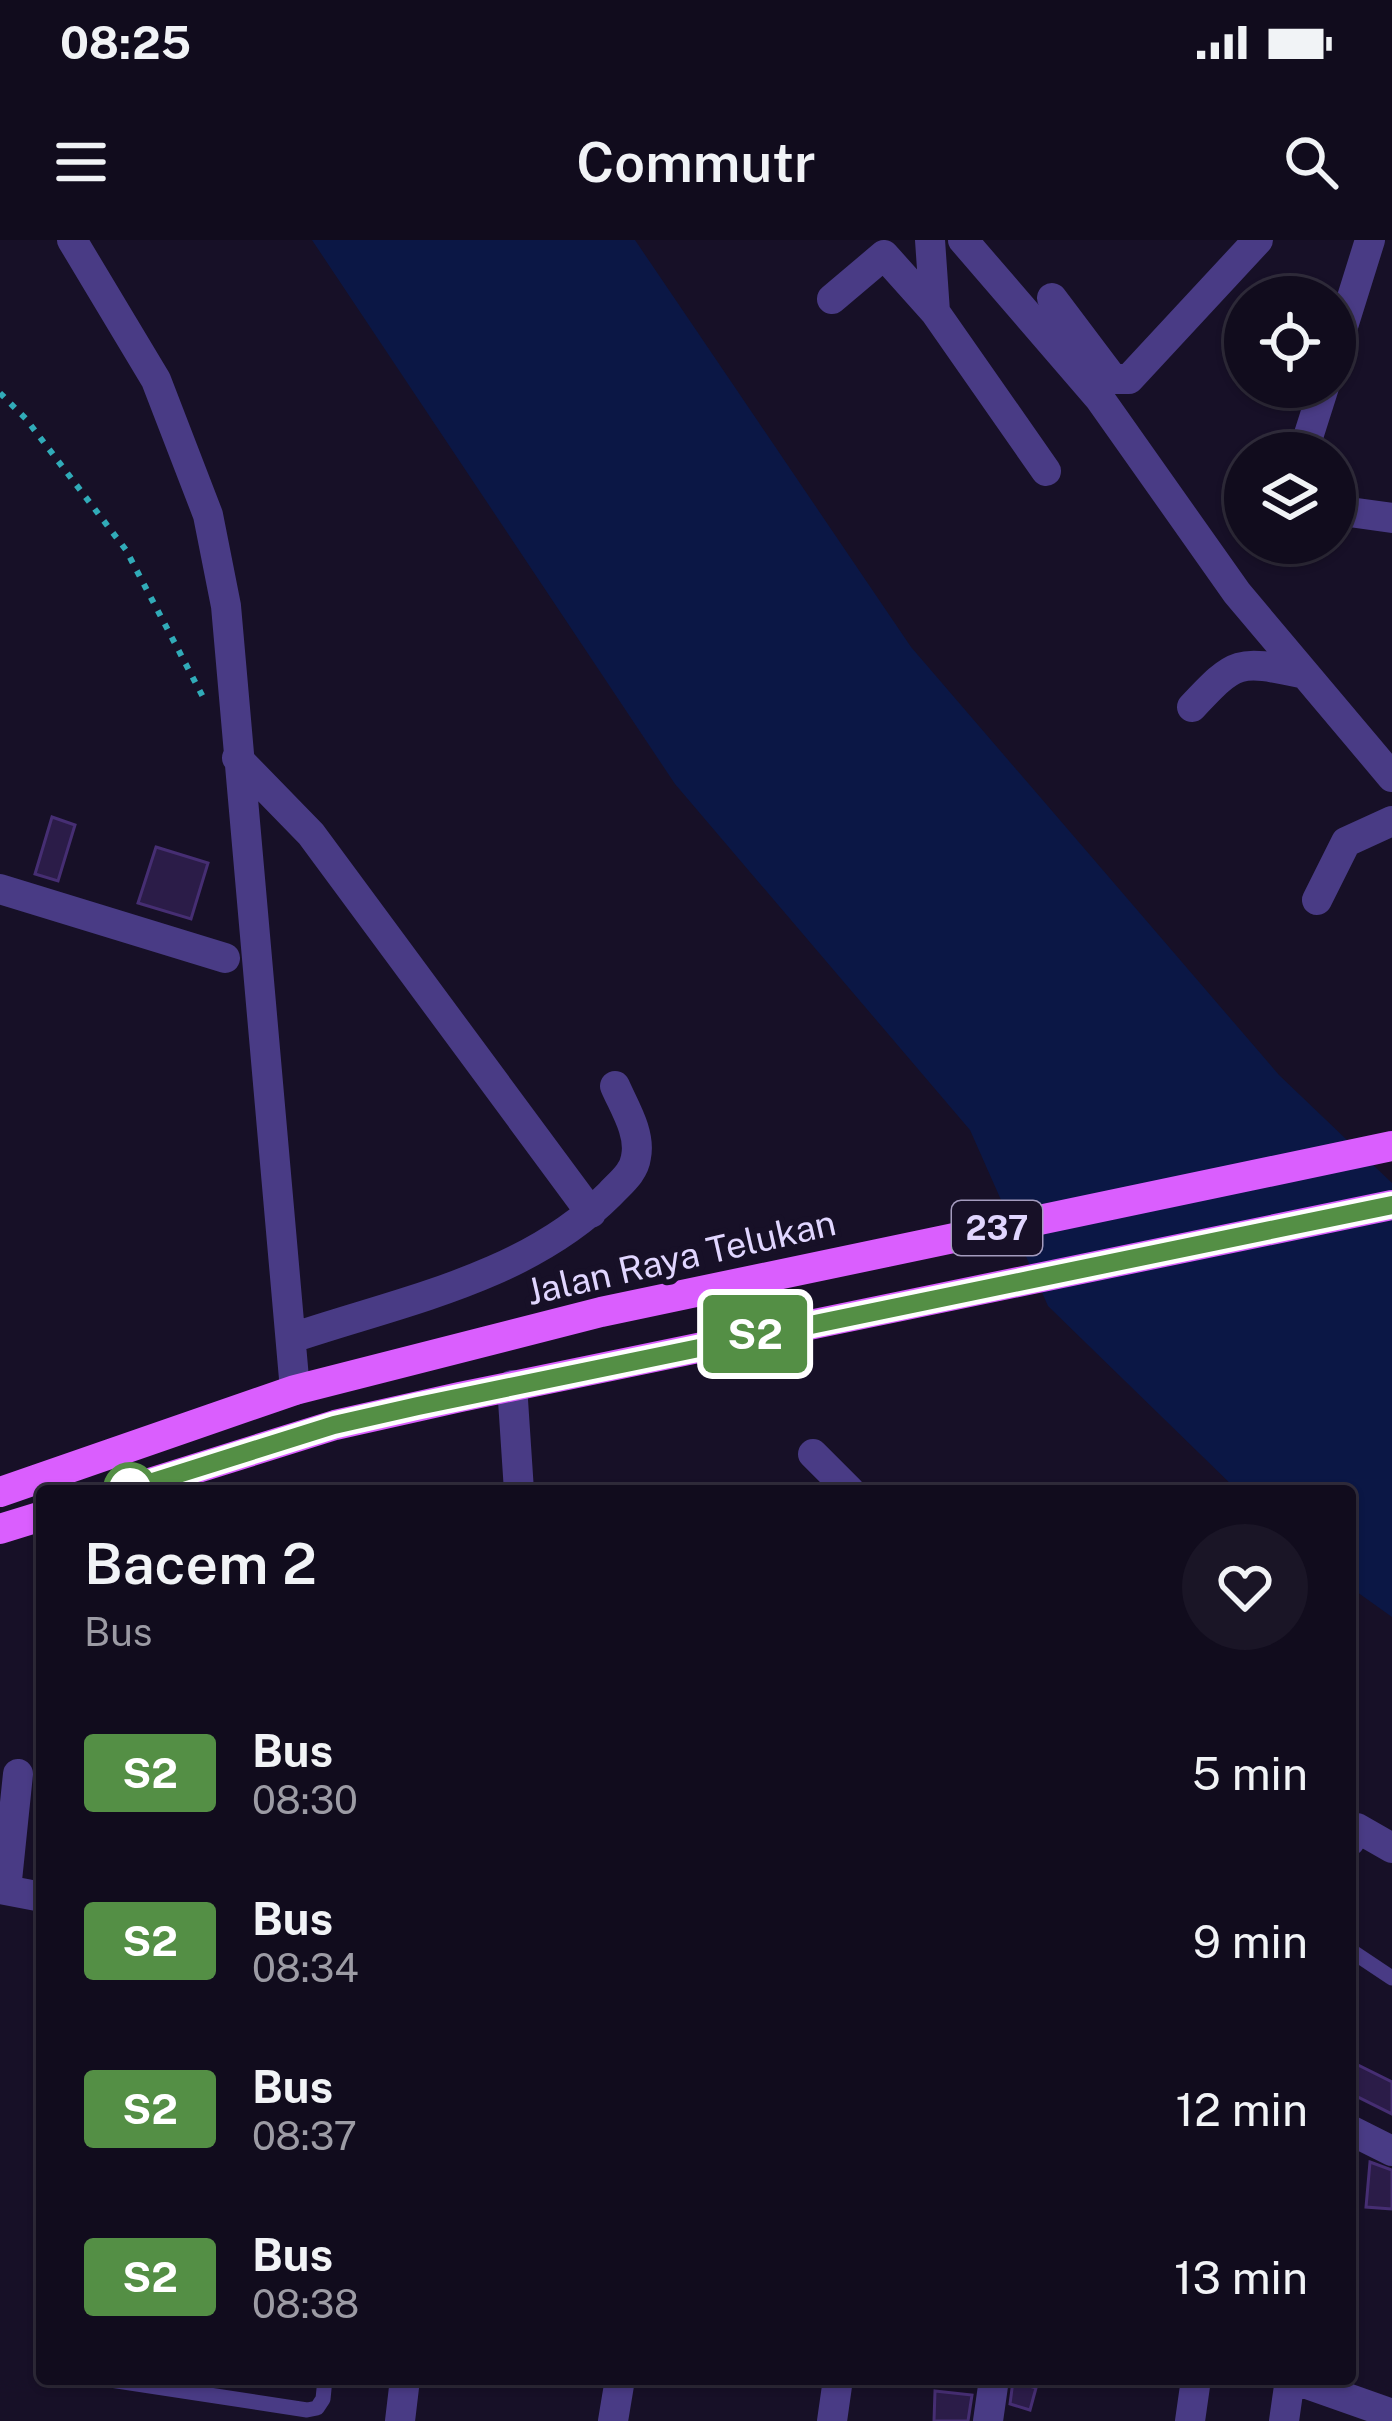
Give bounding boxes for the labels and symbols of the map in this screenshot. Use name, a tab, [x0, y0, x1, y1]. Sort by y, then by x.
street label: Jalan Raya Telukan	[522, 1201, 840, 1313]
road number: 237	[952, 1201, 1042, 1255]
line badge: S2	[701, 1295, 809, 1373]
unlabelled marker	[105, 1464, 155, 1514]

